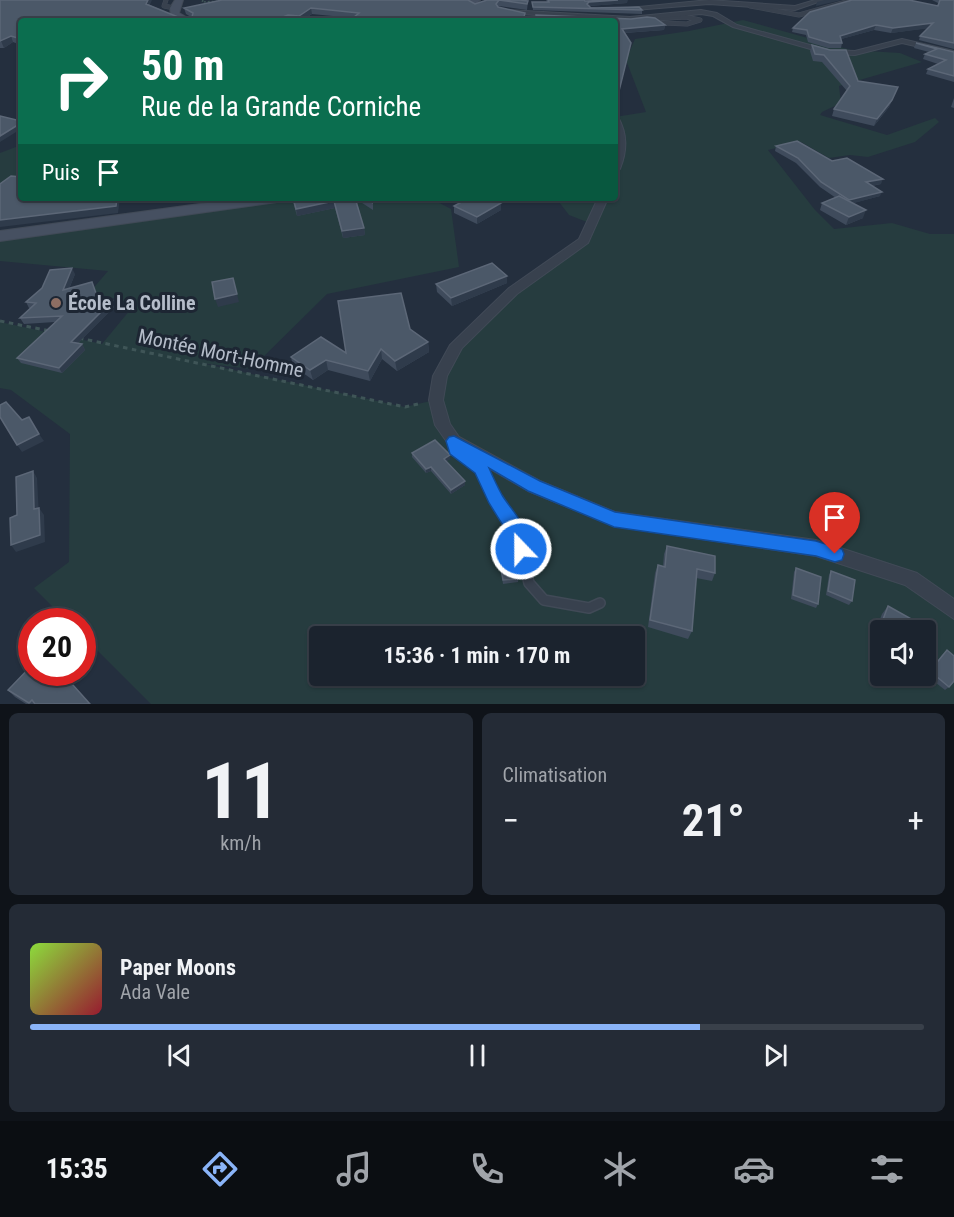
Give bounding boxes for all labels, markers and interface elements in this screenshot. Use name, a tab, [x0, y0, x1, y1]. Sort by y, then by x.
text: 50 m	[141, 41, 224, 90]
icon: right	[42, 42, 120, 120]
text: Rue de la Grande Corniche	[141, 91, 421, 123]
icon: arrive	[92, 156, 125, 189]
text: Puis	[42, 160, 80, 185]
place label: École La Colline	[68, 291, 195, 315]
marker: École La Colline	[49, 296, 63, 310]
street label: Montée Mort-Homme	[136, 324, 306, 382]
pin	[809, 492, 860, 554]
icon: arrive	[818, 501, 851, 534]
position arrow	[489, 517, 553, 581]
speed limit sign: 20	[18, 608, 96, 686]
map controls	[870, 620, 936, 686]
button: sound	[870, 620, 936, 686]
text: 15:36 · 1 min · 170 m	[384, 643, 570, 668]
text: 11	[201, 746, 280, 837]
text: Climatisation	[503, 763, 607, 787]
text: 21°	[682, 794, 745, 847]
text: −	[503, 801, 519, 840]
text: +	[908, 801, 924, 840]
text: km/h	[220, 831, 261, 855]
text: Paper Moons	[120, 955, 236, 980]
text: Ada Vale	[120, 980, 190, 1004]
icon: previous	[163, 1039, 196, 1072]
icon: pause	[461, 1039, 494, 1072]
icon: next	[759, 1039, 792, 1072]
icon: directions	[199, 1148, 241, 1190]
icon: music	[333, 1148, 375, 1190]
icon: phone	[466, 1148, 508, 1190]
icon: climate	[599, 1148, 641, 1190]
icon: car	[733, 1148, 775, 1190]
icon: filters	[866, 1148, 908, 1190]
text: 15:35	[46, 1153, 108, 1185]

